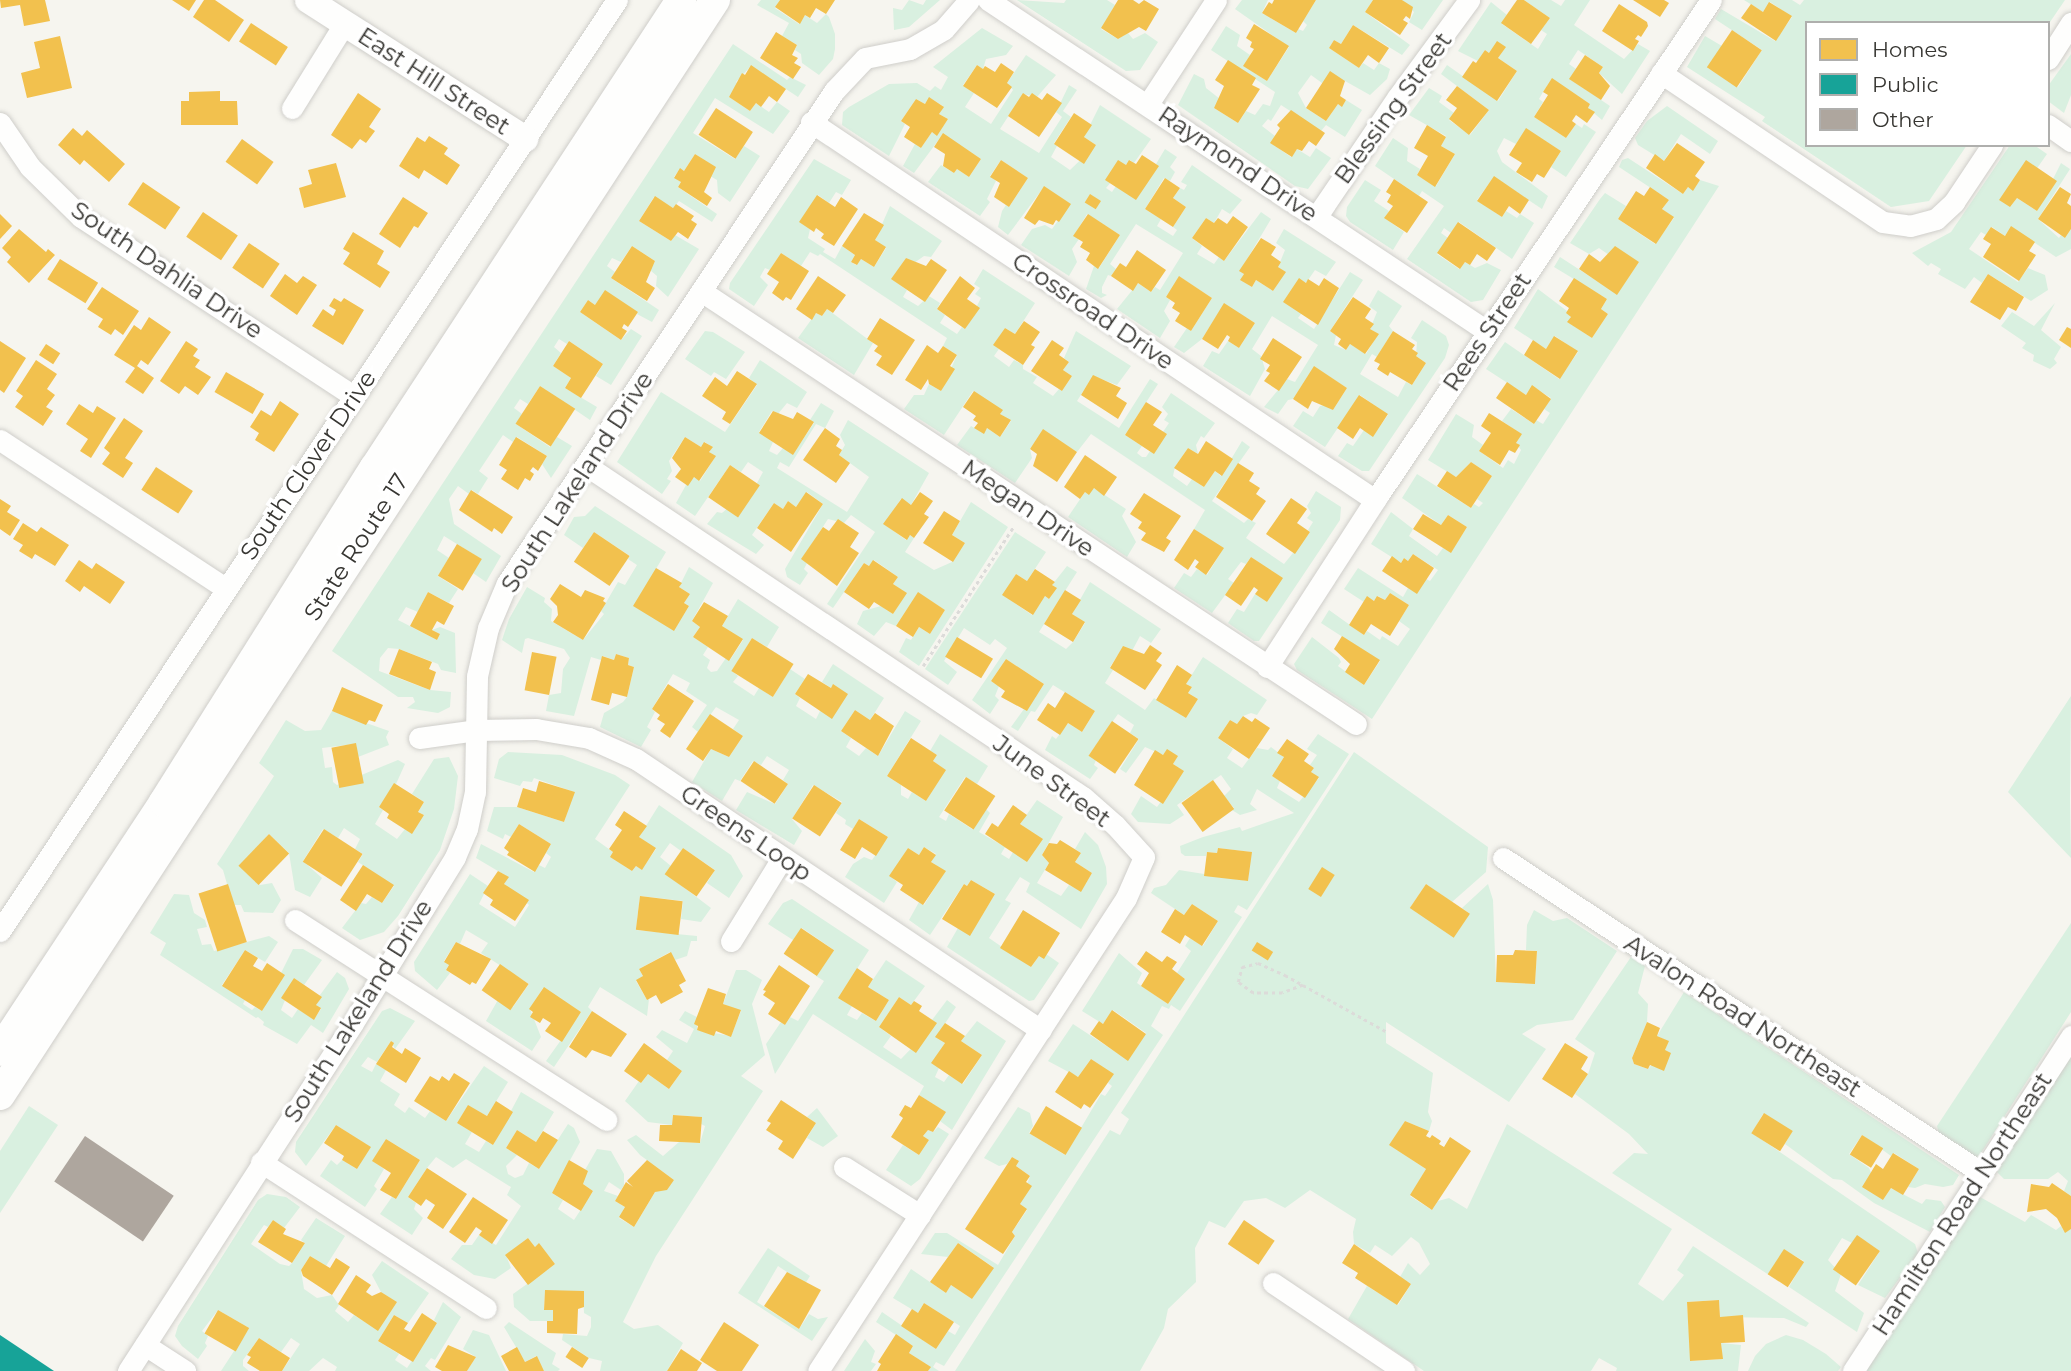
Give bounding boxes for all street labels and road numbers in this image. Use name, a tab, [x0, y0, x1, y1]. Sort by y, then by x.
street label: East Hill Street	[353, 21, 515, 141]
street label: Blessing Street	[1328, 27, 1458, 189]
street label: Raymond Drive	[1153, 100, 1323, 228]
street label: South Dahlia Drive	[66, 195, 268, 345]
street label: Crossroad Drive	[1007, 246, 1179, 376]
street label: Rees Street	[1437, 267, 1537, 397]
street label: South Clover Drive	[234, 365, 382, 565]
street label: South Lakeland Drive	[495, 366, 659, 598]
street label: Megan Drive	[956, 453, 1100, 563]
street label: State Route 17	[298, 468, 414, 626]
street label: June Street	[988, 729, 1116, 833]
street label: Greens Loop	[675, 779, 817, 887]
street label: South Lakeland Drive	[278, 894, 438, 1128]
street label: Avalon Road Northeast	[1619, 929, 1867, 1103]
street label: Hamilton Road Northeast	[1866, 1067, 2058, 1341]

